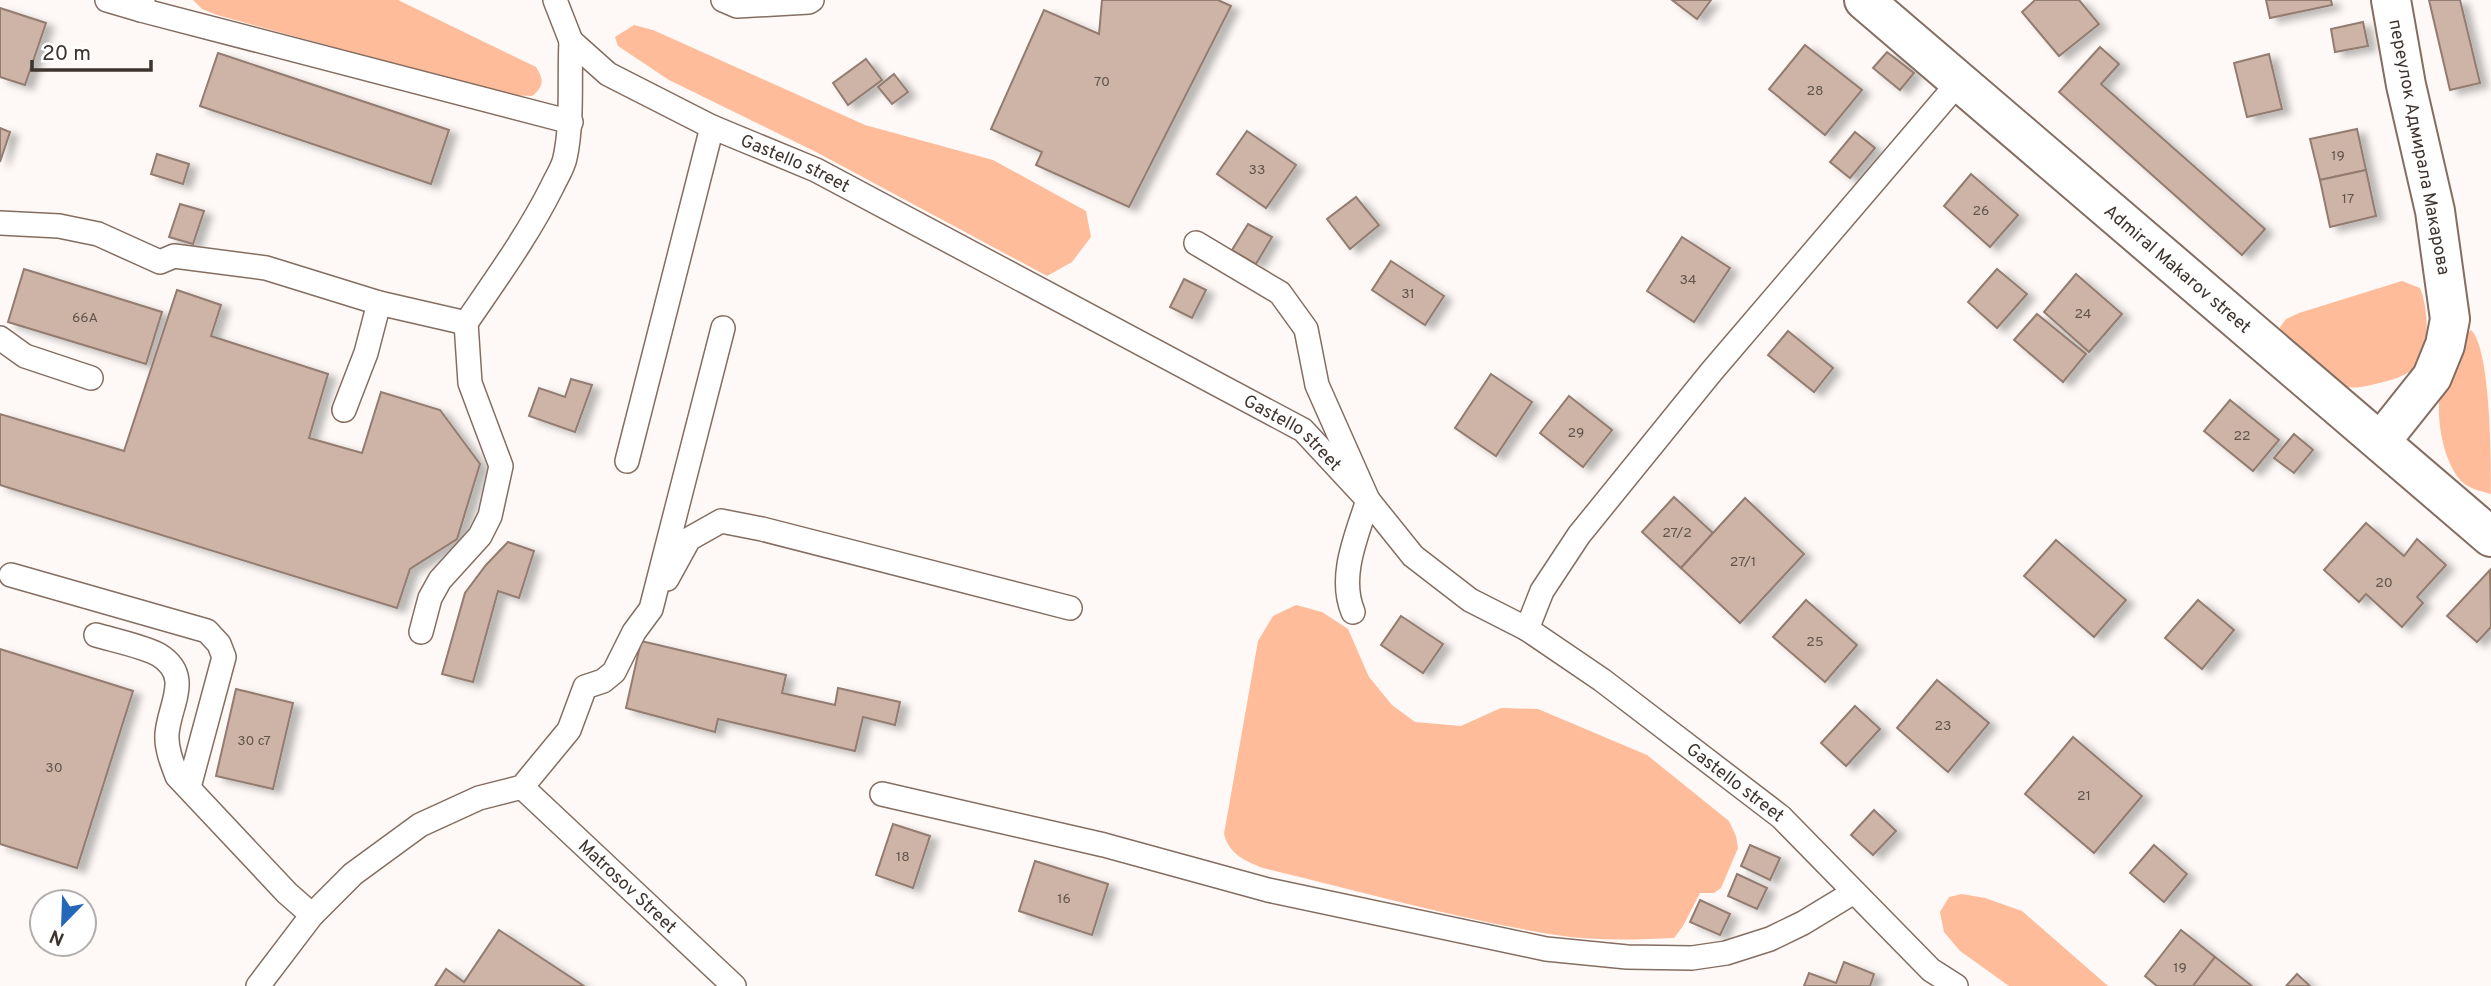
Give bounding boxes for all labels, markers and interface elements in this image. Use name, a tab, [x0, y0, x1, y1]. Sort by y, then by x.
street label: переулок Адмирала Макарова	[2382, 17, 2455, 277]
scale bar	[32, 28, 150, 72]
text: 20 m	[42, 41, 91, 68]
house number: 70	[1094, 74, 1110, 91]
house number: 28	[1806, 83, 1824, 100]
street label: Gastello street	[737, 130, 853, 199]
house number: 19	[2331, 148, 2345, 165]
house number: 33	[1249, 162, 1265, 179]
house number: 17	[2342, 191, 2354, 208]
street label: Admiral Makarov street	[2098, 200, 2255, 339]
house number: 26	[1973, 203, 1989, 220]
house number: 34	[1679, 272, 1697, 289]
house number: 31	[1401, 286, 1415, 303]
house number: 24	[2074, 306, 2092, 323]
house number: 66А	[72, 310, 98, 327]
street label: Gastello street	[1239, 390, 1346, 477]
house number: 29	[1568, 425, 1584, 442]
house number: 22	[2233, 428, 2251, 445]
house number: 27/2	[1662, 525, 1692, 542]
house number: 27/1	[1730, 554, 1756, 571]
house number: 20	[2375, 575, 2393, 592]
house number: 25	[1806, 634, 1824, 651]
house number: 23	[1935, 718, 1952, 735]
house number: 30 с7	[237, 733, 271, 750]
street label: Gastello street	[1681, 739, 1788, 828]
house number: 30	[45, 760, 63, 777]
house number: 21	[2077, 788, 2091, 805]
street label: Matrosov Street	[573, 835, 681, 939]
house number: 18	[896, 849, 910, 866]
north arrow	[28, 888, 98, 958]
house number: 16	[1057, 891, 1071, 908]
text: N	[46, 923, 68, 951]
house number: 19	[2173, 960, 2187, 977]

